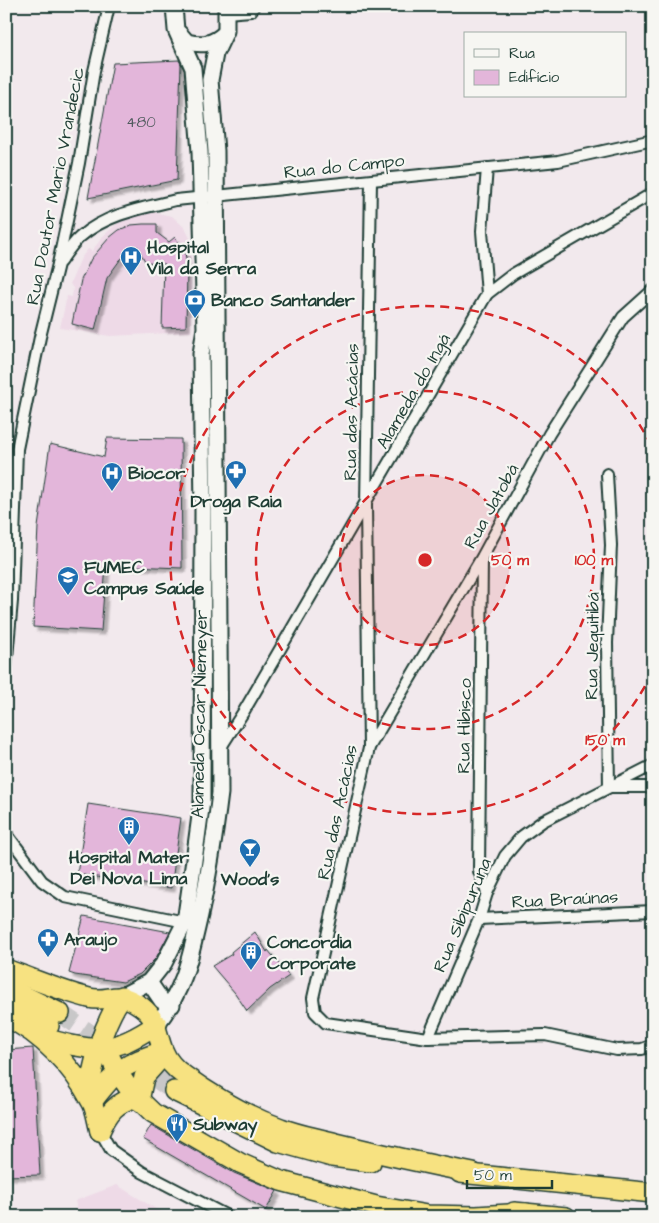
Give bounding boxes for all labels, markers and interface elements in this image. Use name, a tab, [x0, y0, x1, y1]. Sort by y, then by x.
legend	[464, 32, 626, 98]
text: Rua	[509, 43, 535, 64]
street label: Rua Doutor Mario Vrandecic	[20, 65, 91, 307]
text: Edifício	[509, 67, 560, 88]
house number: 480	[126, 112, 156, 133]
street label: Rua do Campo	[283, 148, 406, 185]
place label: Hospital Vila da Serra	[146, 235, 257, 281]
hospital icon: Hospital Vila da Serra	[119, 245, 143, 276]
bank icon: Banco Santander	[183, 288, 207, 319]
place label: Banco Santander	[211, 288, 355, 313]
street label: Alameda do Ingá	[370, 329, 458, 454]
street label: Rua das Acácias	[338, 343, 365, 481]
pharmacy icon: Droga Raia	[224, 459, 248, 490]
street label: Rua Jatobá	[458, 459, 525, 553]
hospital icon: Biocor	[100, 461, 124, 492]
place label: Biocor	[128, 461, 185, 486]
place label: Droga Raia	[190, 489, 282, 515]
text: 50 m	[491, 550, 529, 571]
text: 100 m	[575, 550, 614, 571]
centre of rings	[416, 551, 434, 569]
place label: FUMEC Campus Saúde	[84, 555, 204, 601]
school or university icon: FUMEC Campus Saúde	[56, 565, 80, 596]
street label: Rua Jequitibá	[579, 592, 606, 700]
street label: Alameda Oscar Niemeyer	[185, 609, 215, 819]
street label: Rua Hibisco	[451, 678, 478, 774]
text: 150 m	[585, 730, 625, 751]
street label: Rua das Acácias	[311, 742, 364, 882]
building icon: Hospital Mater Dei Nova Lima	[117, 815, 141, 846]
bar icon: Wood's	[238, 837, 262, 868]
place label: Hospital Mater Dei Nova Lima	[69, 845, 189, 891]
street label: Rua Sibipuruna	[427, 854, 498, 976]
place label: Wood's	[220, 867, 279, 892]
street label: Rua Braúnas	[511, 884, 619, 915]
pharmacy icon: Araujo	[36, 927, 60, 958]
place label: Araujo	[64, 927, 118, 952]
place label: Concordia Corporate	[267, 930, 356, 976]
building icon: Concordia Corporate	[239, 940, 263, 971]
restaurant icon: Subway	[165, 1112, 189, 1143]
place label: Subway	[192, 1112, 258, 1138]
scale bar	[467, 1158, 552, 1190]
text: 50 m	[474, 1165, 512, 1186]

